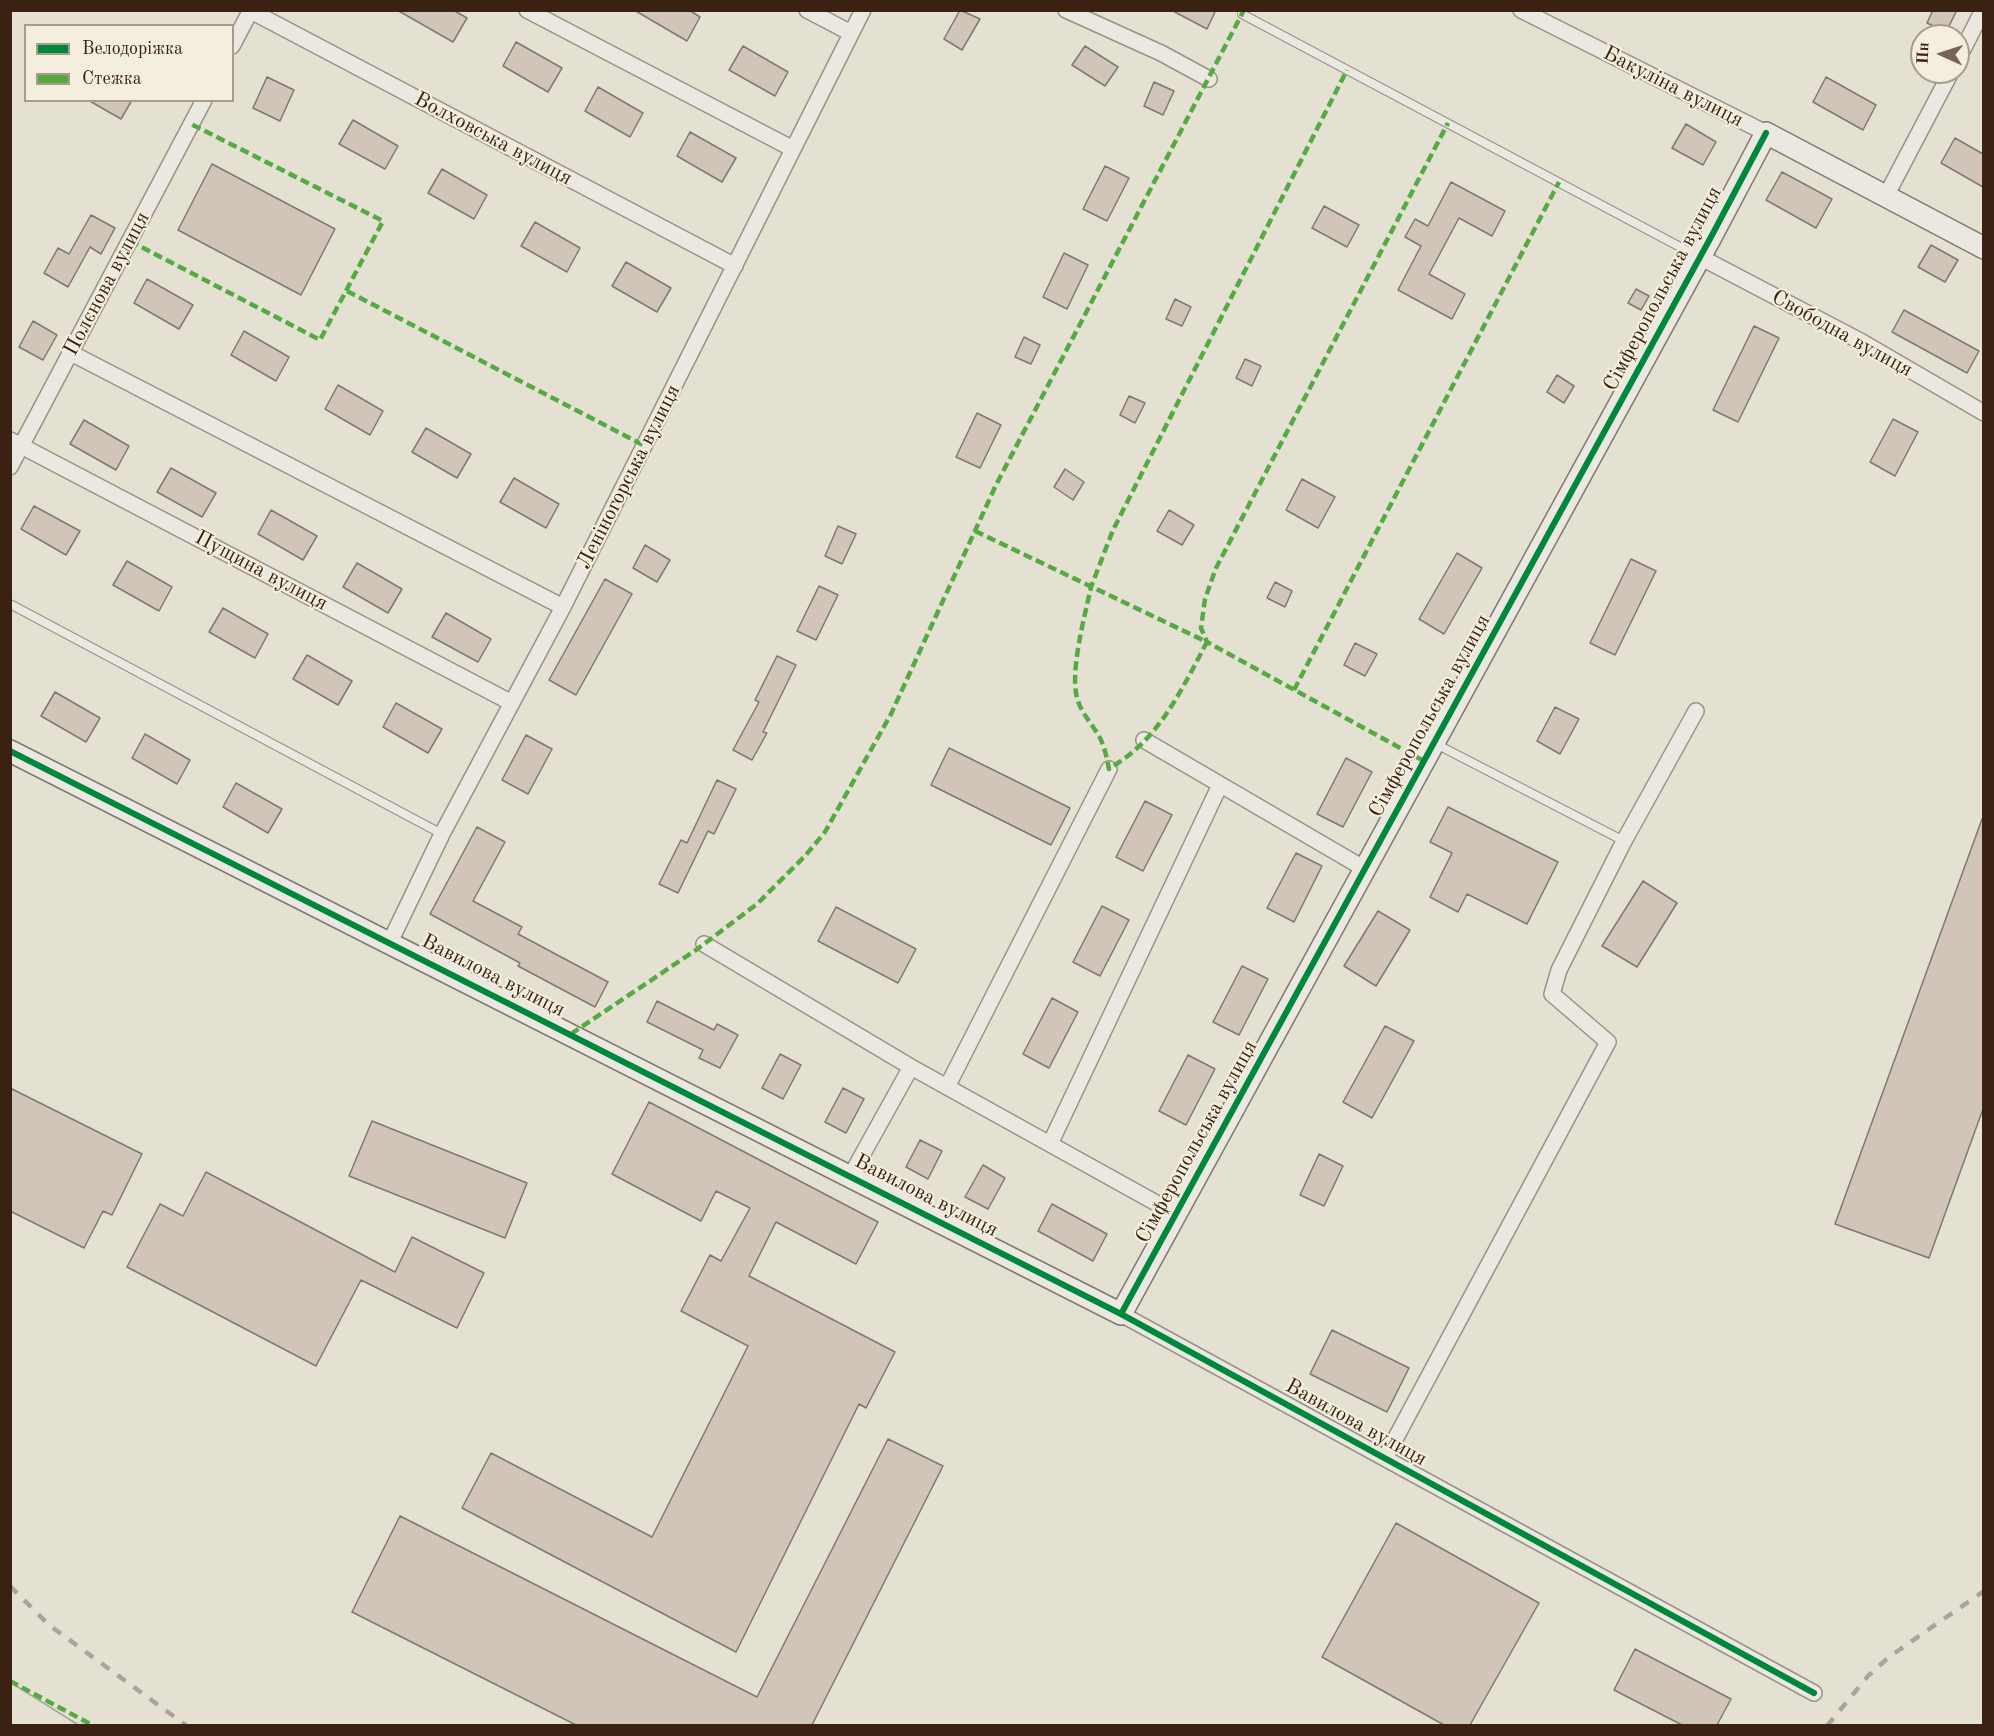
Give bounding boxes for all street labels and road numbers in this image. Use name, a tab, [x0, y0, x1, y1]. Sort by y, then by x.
street label: Бакуліна вулиця	[1599, 41, 1747, 133]
street label: Волховська вулиця	[410, 87, 576, 191]
street label: Сімферопольська вулиця	[1598, 182, 1728, 396]
street label: Полєнова вулиця	[58, 208, 156, 360]
street label: Свободна вулиця	[1767, 285, 1917, 383]
street label: Леніногорська вулиця	[572, 381, 686, 573]
street label: Пущина вулиця	[190, 525, 332, 617]
street label: Сімферопольська вулиця	[1364, 610, 1496, 822]
street label: Вавилова вулиця	[417, 929, 569, 1023]
street label: Сімферопольська вулиця	[1131, 1036, 1263, 1248]
street label: Вавилова вулиця	[850, 1149, 1002, 1243]
street label: Вавилова вулиця	[1281, 1374, 1431, 1472]

